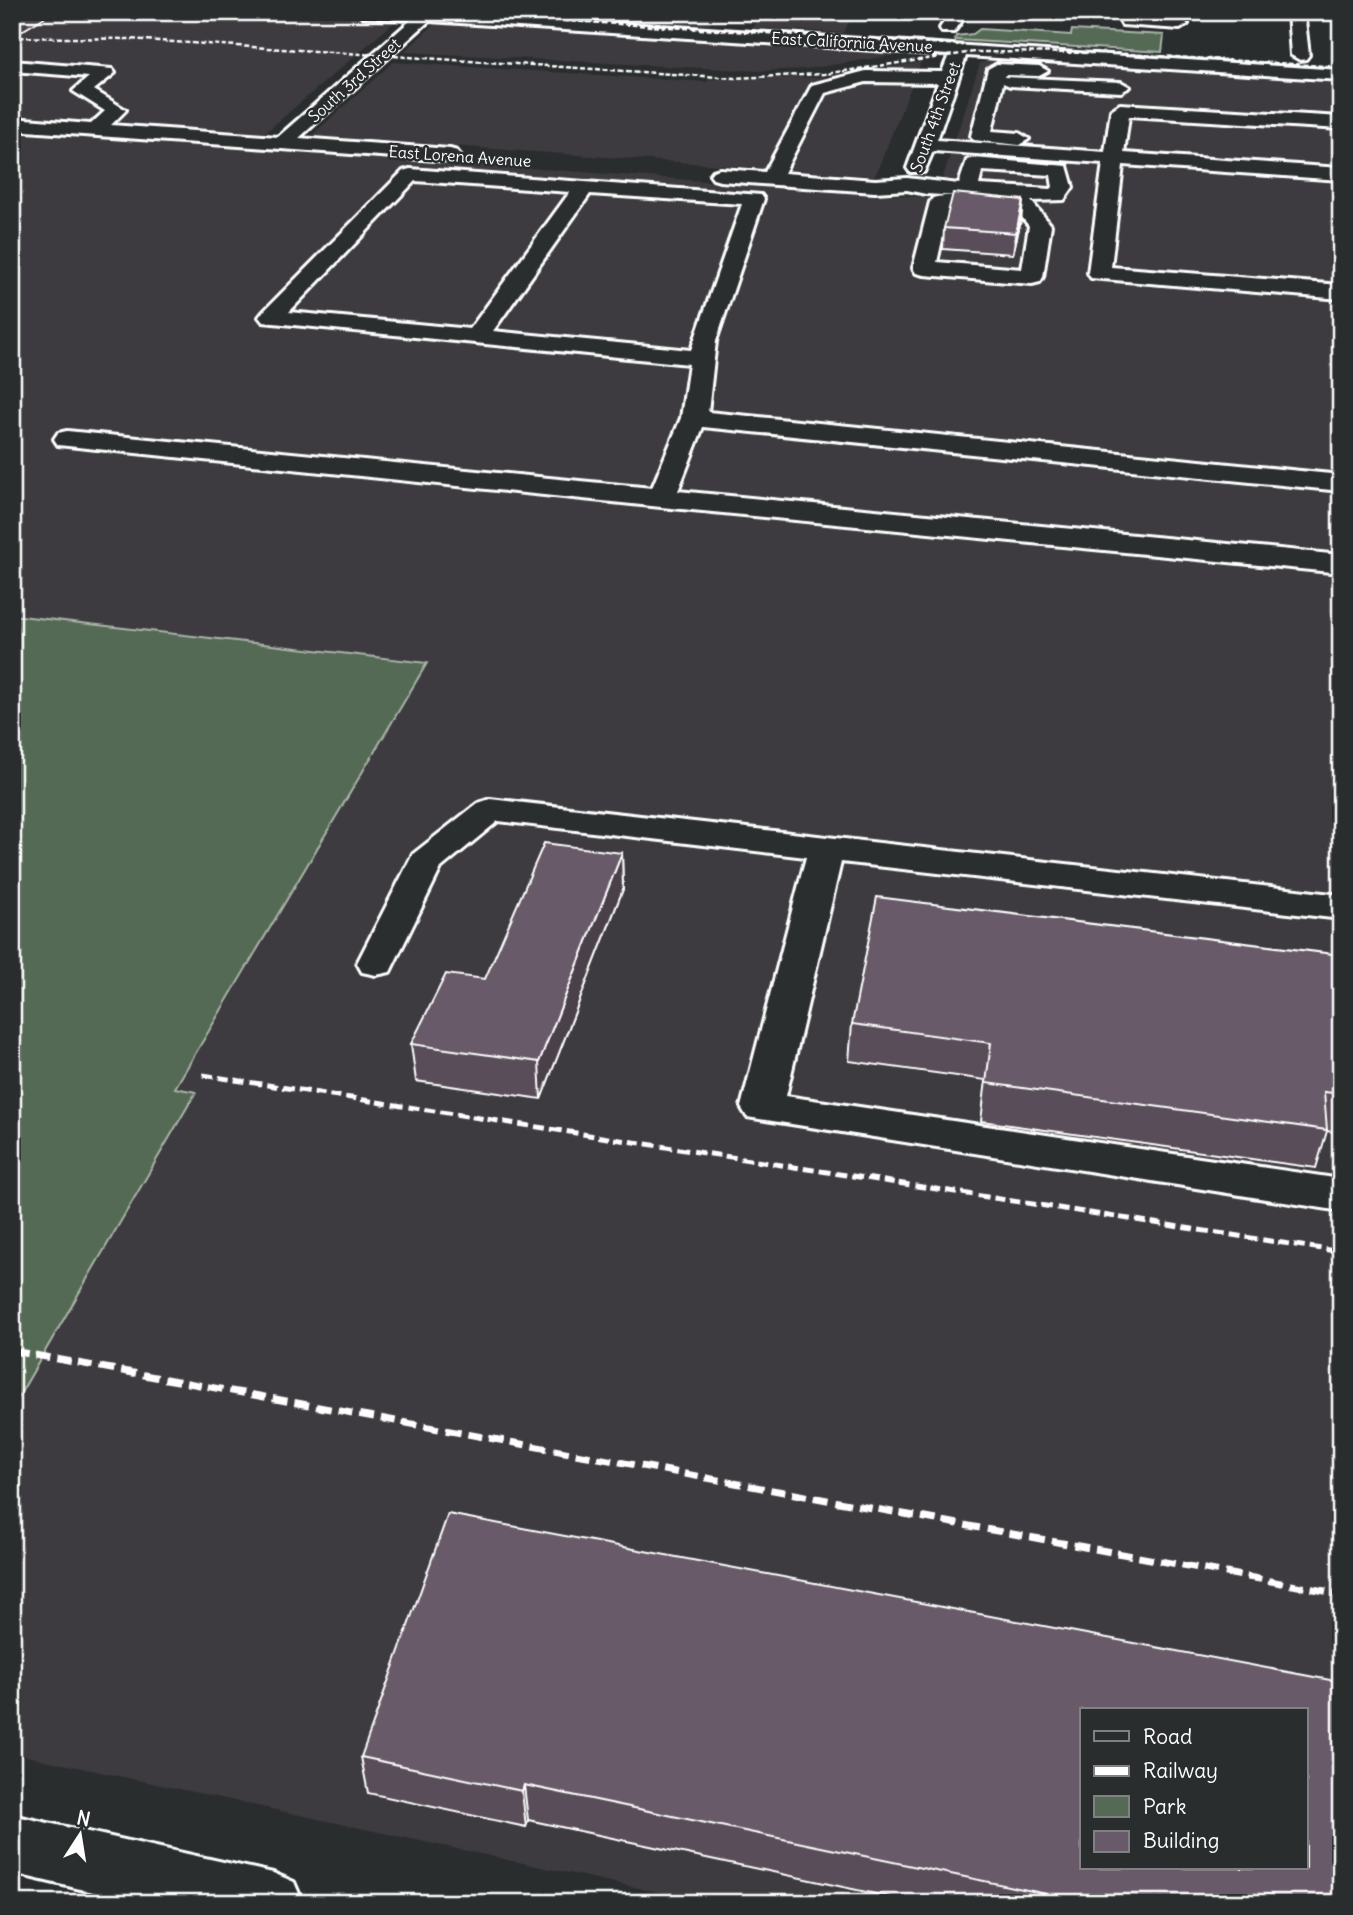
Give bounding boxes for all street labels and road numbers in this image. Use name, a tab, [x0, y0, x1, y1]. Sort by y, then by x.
street label: East California Avenue	[771, 28, 933, 56]
street label: South 3rd Street	[304, 33, 405, 127]
street label: South 4th Street	[906, 58, 964, 175]
street label: East Lorena Avenue	[388, 141, 532, 171]

